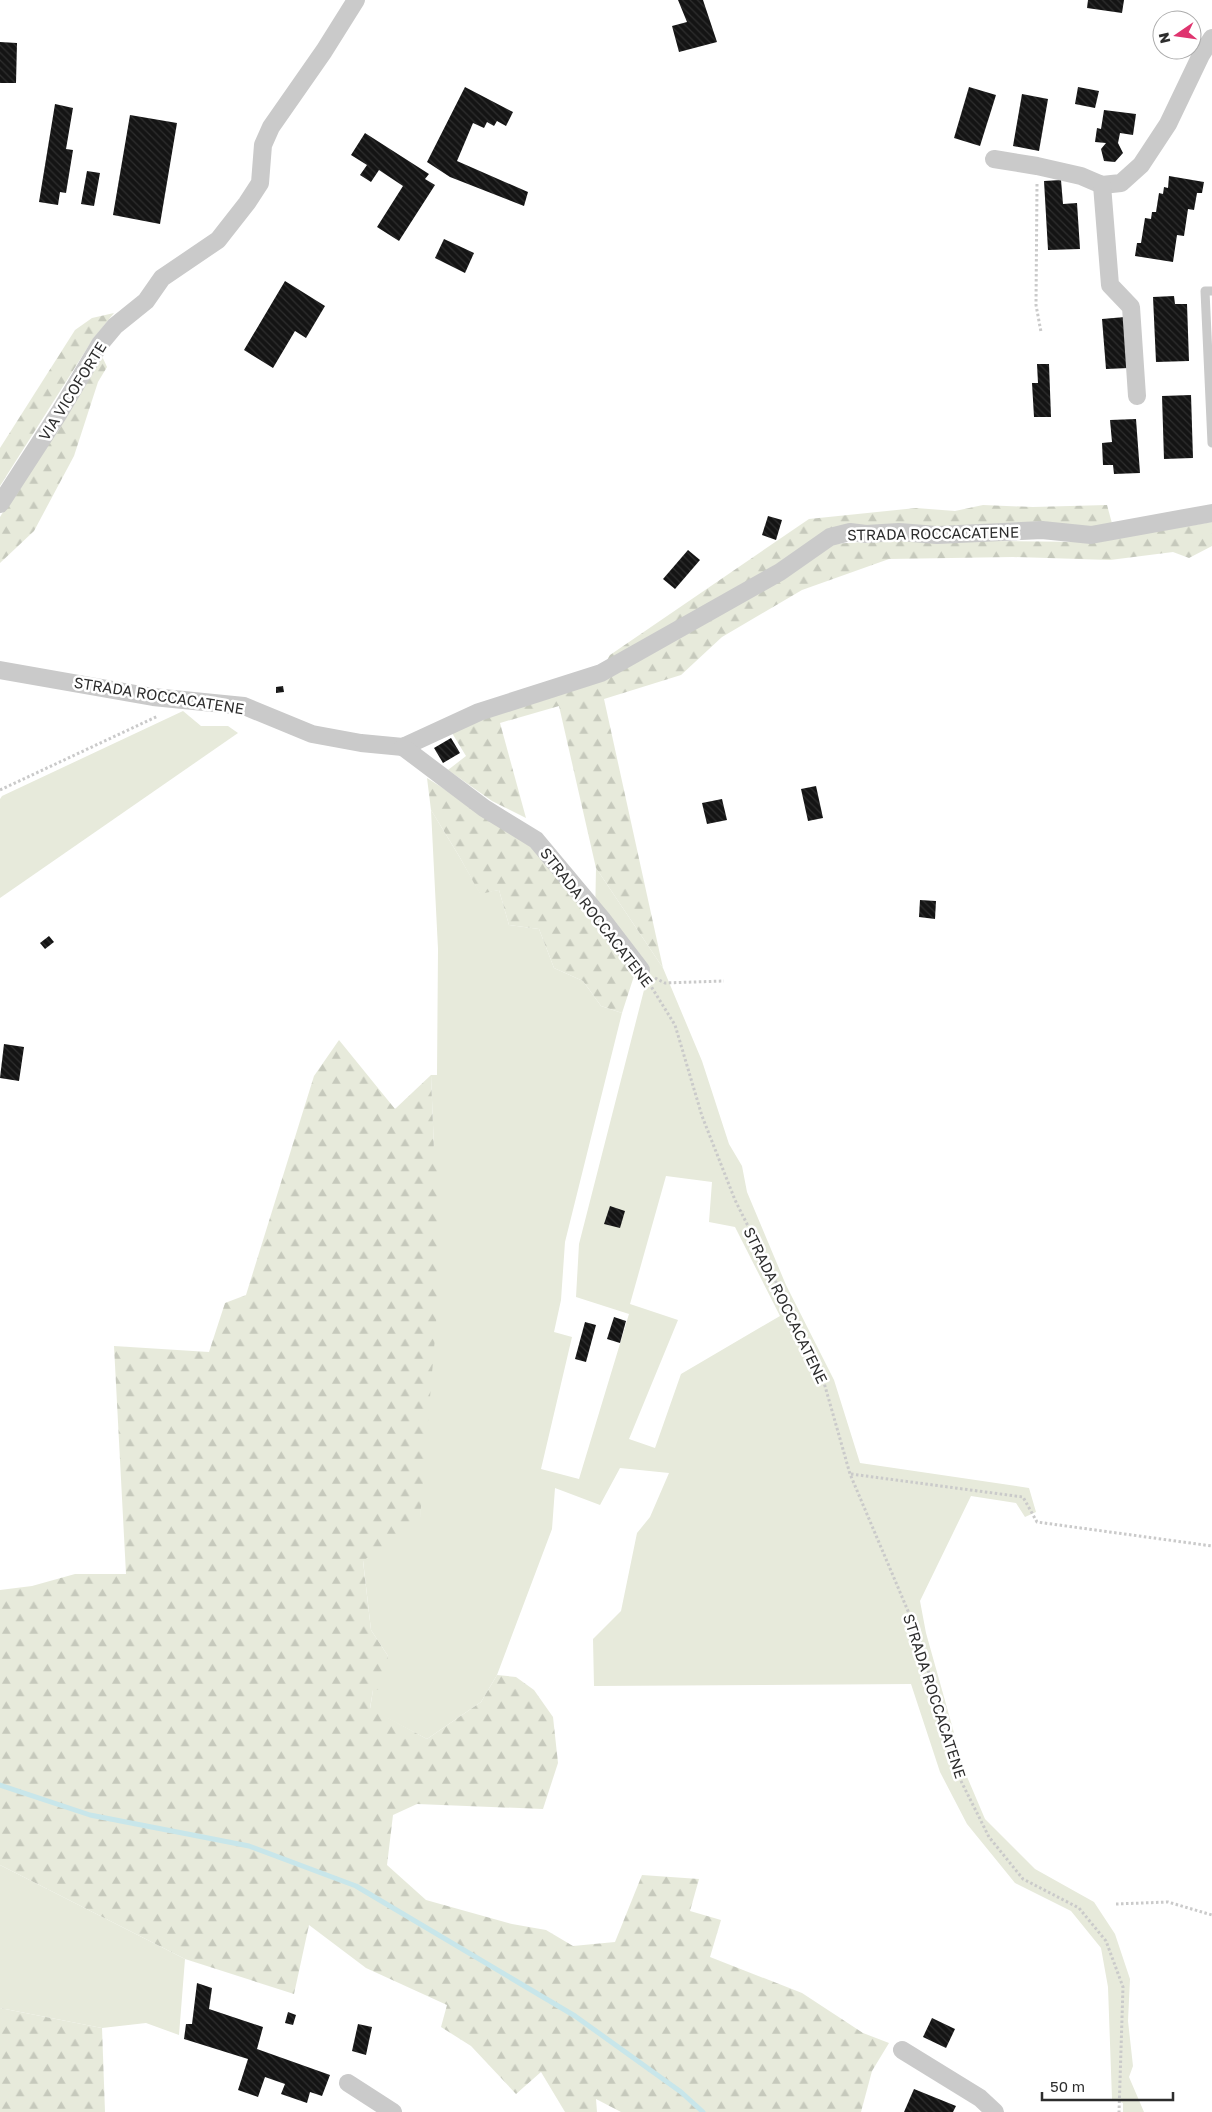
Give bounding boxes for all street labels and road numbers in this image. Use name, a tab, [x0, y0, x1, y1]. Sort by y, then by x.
street label: VIA VICOFORTE	[34, 338, 110, 444]
street label: STRADA ROCCACATENE	[847, 523, 1019, 543]
street label: STRADA ROCCACATENE	[73, 673, 245, 717]
street label: STRADA ROCCACATENE	[537, 844, 657, 990]
street label: STRADA ROCCACATENE	[740, 1224, 832, 1386]
street label: STRADA ROCCACATENE	[900, 1611, 970, 1781]

